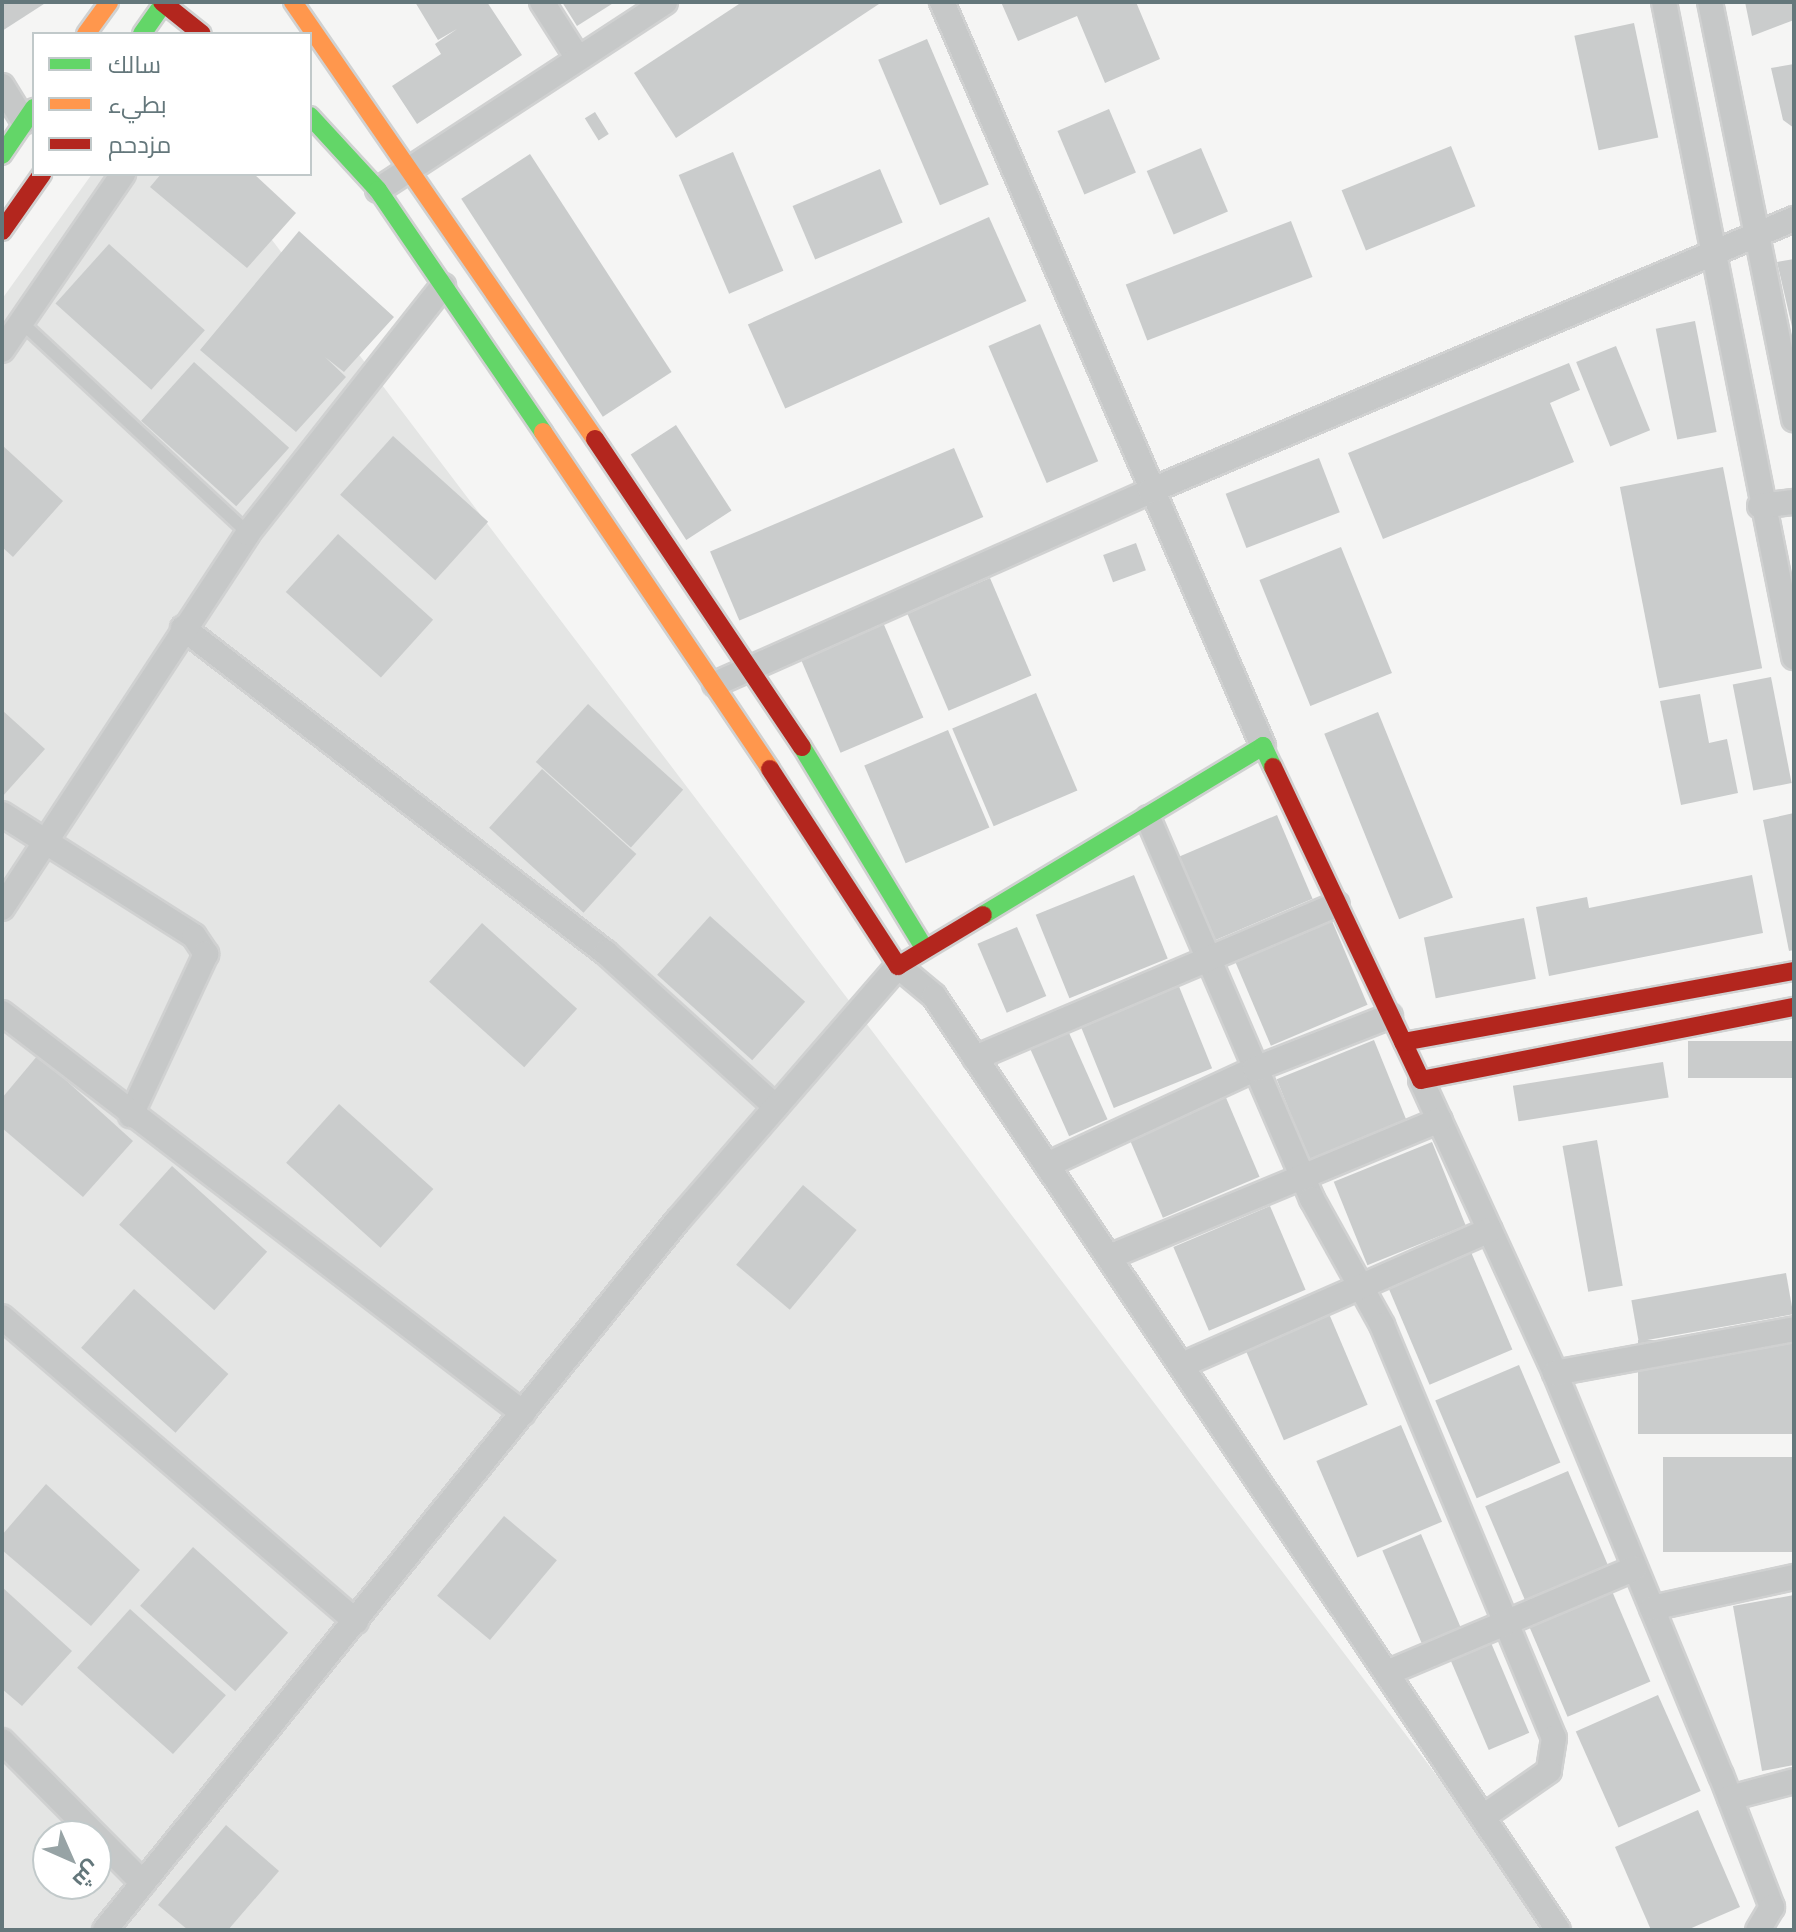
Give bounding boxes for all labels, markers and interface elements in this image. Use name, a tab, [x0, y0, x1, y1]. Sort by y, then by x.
legend	[32, 32, 312, 176]
text: سالك	[108, 47, 161, 80]
text: بطيء	[108, 87, 167, 120]
text: مزدحم	[108, 127, 171, 160]
north arrow	[32, 1820, 112, 1900]
text: ش	[67, 1855, 108, 1896]

